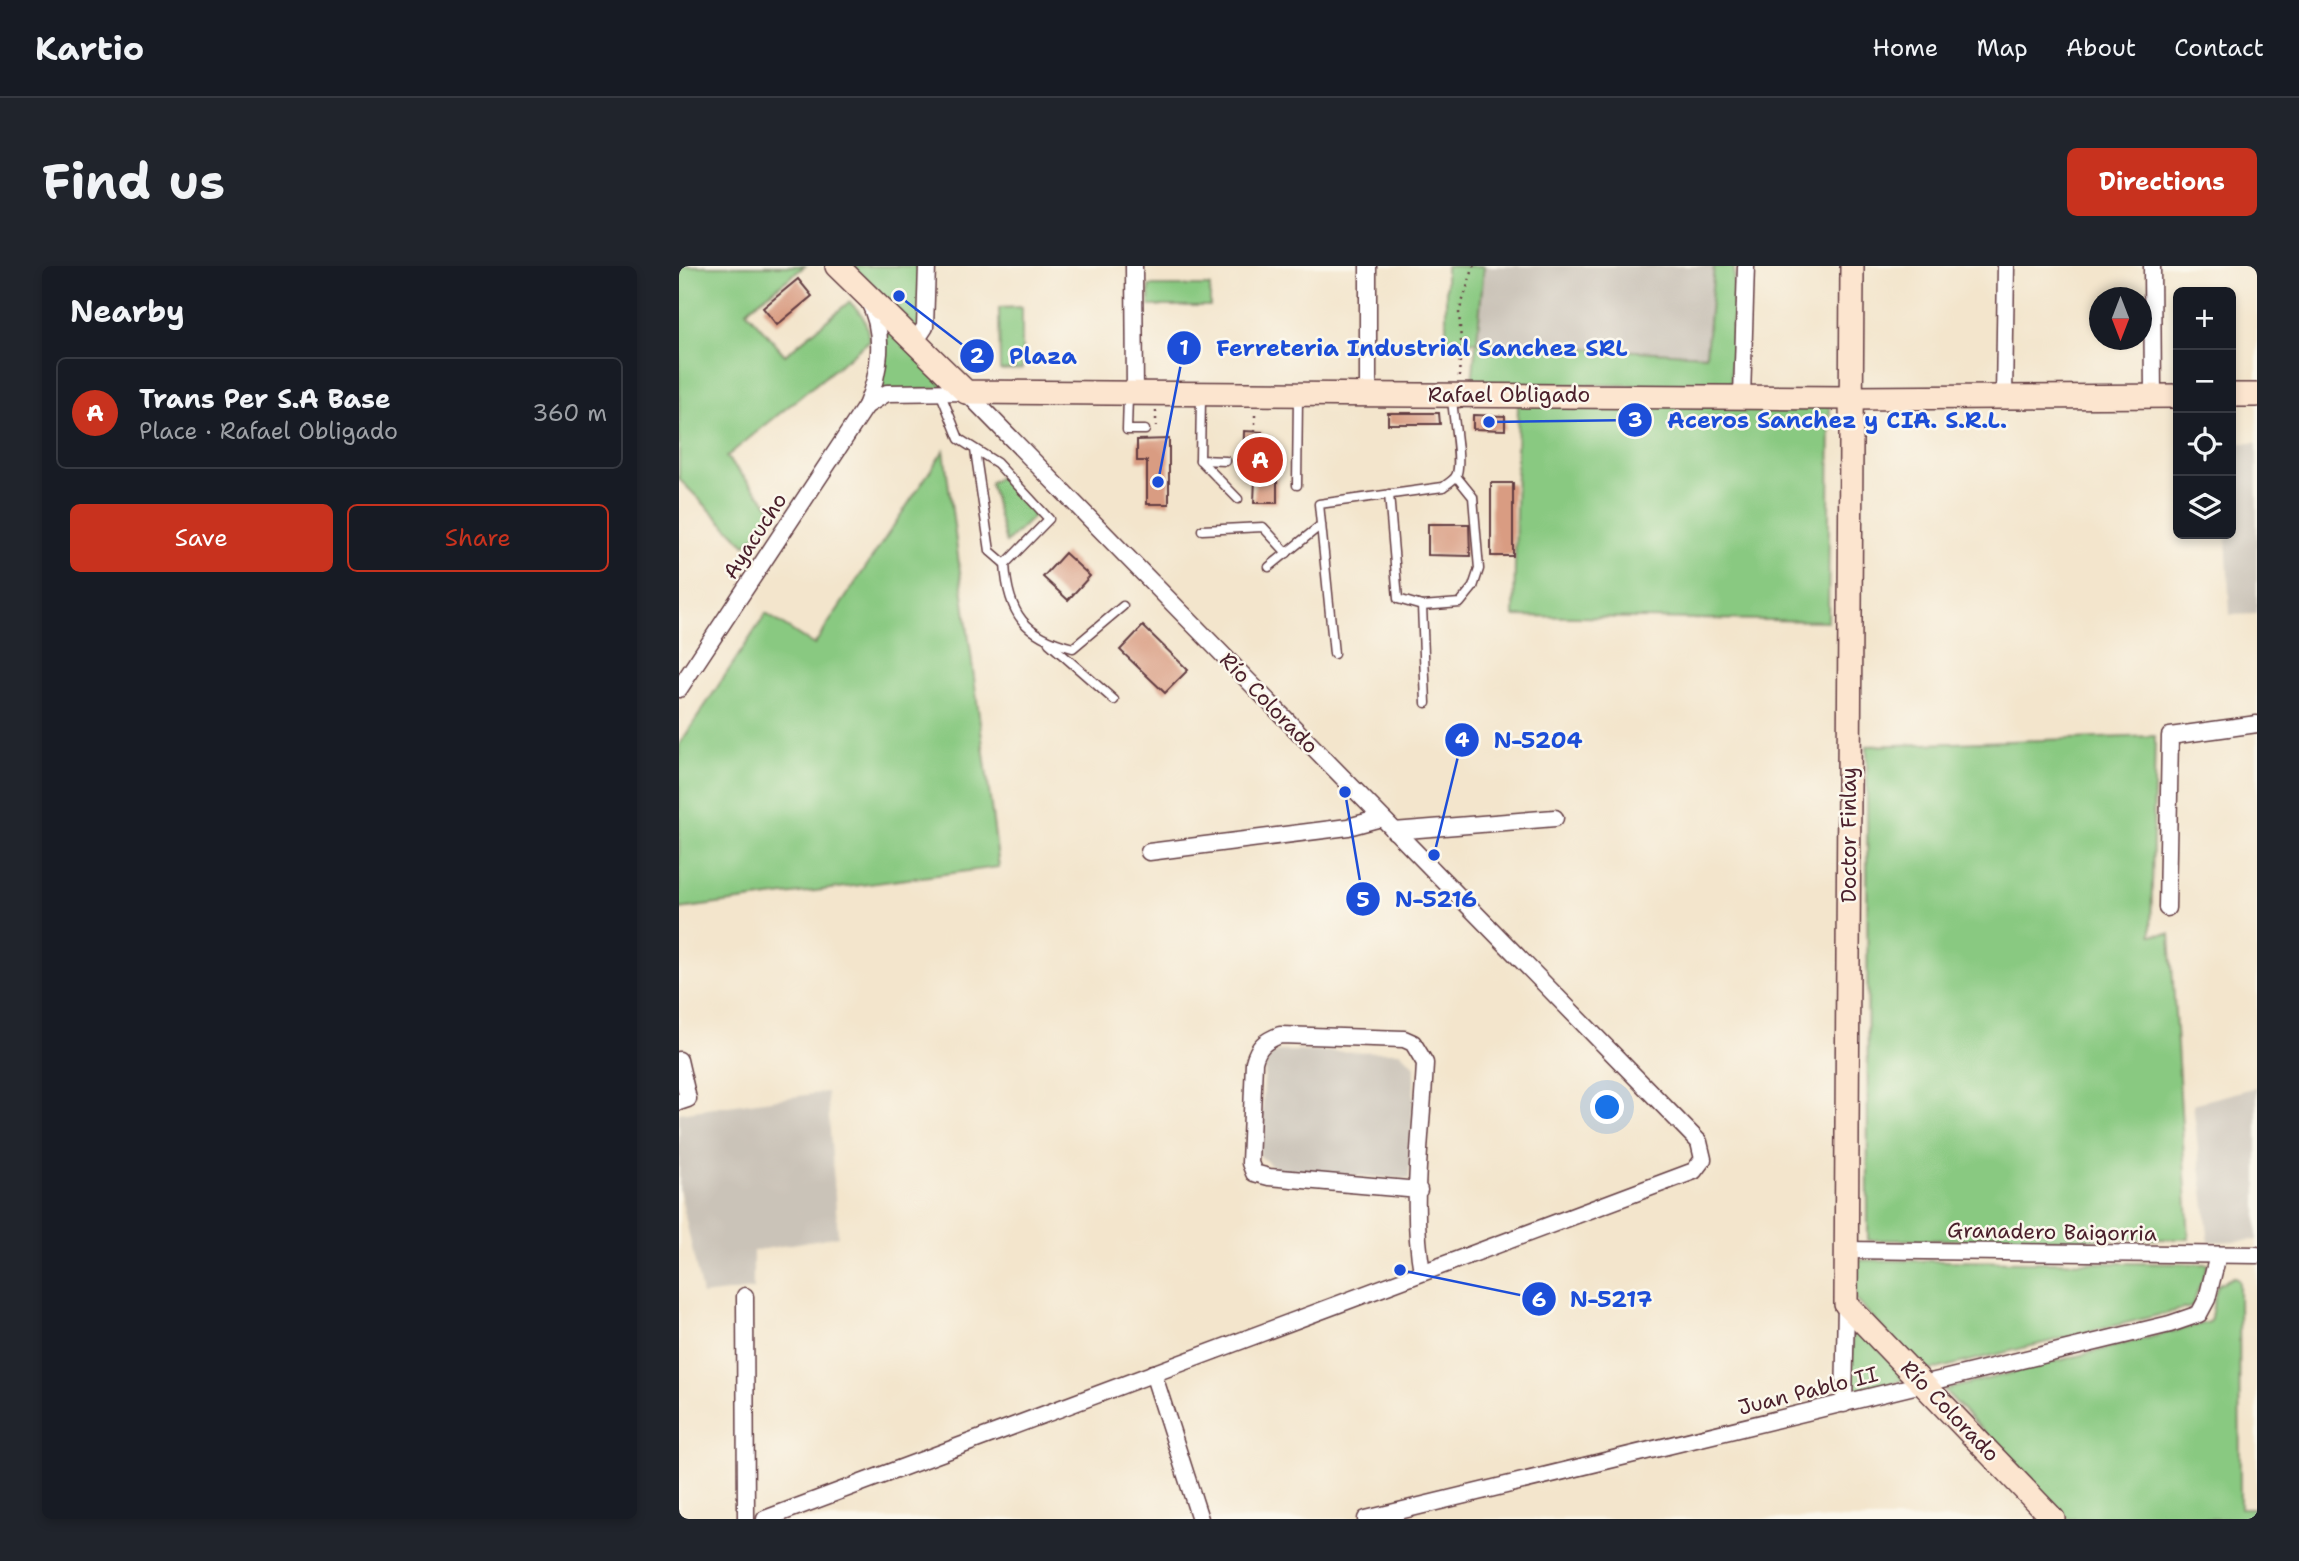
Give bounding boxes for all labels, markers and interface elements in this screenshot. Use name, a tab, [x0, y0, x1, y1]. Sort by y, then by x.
text: Kartio	[35, 26, 144, 71]
text: Home	[1872, 32, 1938, 64]
text: Map	[1976, 32, 2028, 64]
text: About	[2066, 32, 2136, 64]
text: Contact	[2174, 32, 2264, 64]
button: Directions	[2067, 148, 2257, 216]
text: Find us	[42, 149, 225, 215]
north arrow	[2089, 287, 2152, 350]
map controls	[2173, 287, 2236, 539]
button: +	[2173, 287, 2236, 350]
text: Nearby	[70, 291, 185, 332]
callout: Ferreteria Industrial Sanchez SRL	[1167, 326, 1641, 370]
text: Ferreteria Industrial Sanchez SRL	[1216, 333, 1628, 363]
callout: Plaza	[960, 334, 1091, 378]
text: 1	[1179, 334, 1189, 362]
text: Plaza	[1009, 341, 1077, 371]
text: 2	[970, 342, 985, 370]
button: −	[2173, 350, 2236, 413]
text: Trans Per S.A Base	[139, 381, 391, 416]
street label: Rafael Obligado	[1428, 381, 1590, 409]
text: A	[86, 398, 104, 428]
text: 360 m	[532, 398, 607, 428]
callout: Aceros Sanchez y CIA. S.R.L.	[1618, 398, 2021, 442]
text: Aceros Sanchez y CIA. S.R.L.	[1667, 405, 2007, 435]
text: 3	[1628, 406, 1642, 434]
button: locate	[2173, 413, 2236, 476]
text: Place · Rafael Obligado	[139, 416, 398, 446]
pin: A	[1237, 434, 1283, 486]
button: layers	[2173, 476, 2236, 539]
street label: Ayacucho	[717, 487, 793, 585]
button: Save	[70, 504, 333, 572]
button: Share	[347, 504, 609, 572]
street label: Río Colorado	[1214, 646, 1324, 760]
callout: N-5204	[1445, 718, 1597, 762]
text: N-5204	[1493, 725, 1583, 755]
text: 4	[1455, 726, 1470, 754]
street label: Doctor Finlay	[1835, 767, 1863, 903]
callout: N-5216	[1346, 877, 1491, 921]
text: N-5216	[1395, 884, 1477, 914]
text: 5	[1356, 886, 1370, 914]
your location	[1590, 1090, 1624, 1124]
street label: Granadero Baigorria	[1947, 1216, 2157, 1248]
callout: N-5217	[1521, 1277, 1667, 1321]
text: N-5217	[1570, 1284, 1652, 1314]
text: 6	[1532, 1286, 1546, 1314]
street label: Río Colorado	[1895, 1354, 2005, 1468]
street label: Juan Pablo II	[1735, 1360, 1881, 1422]

